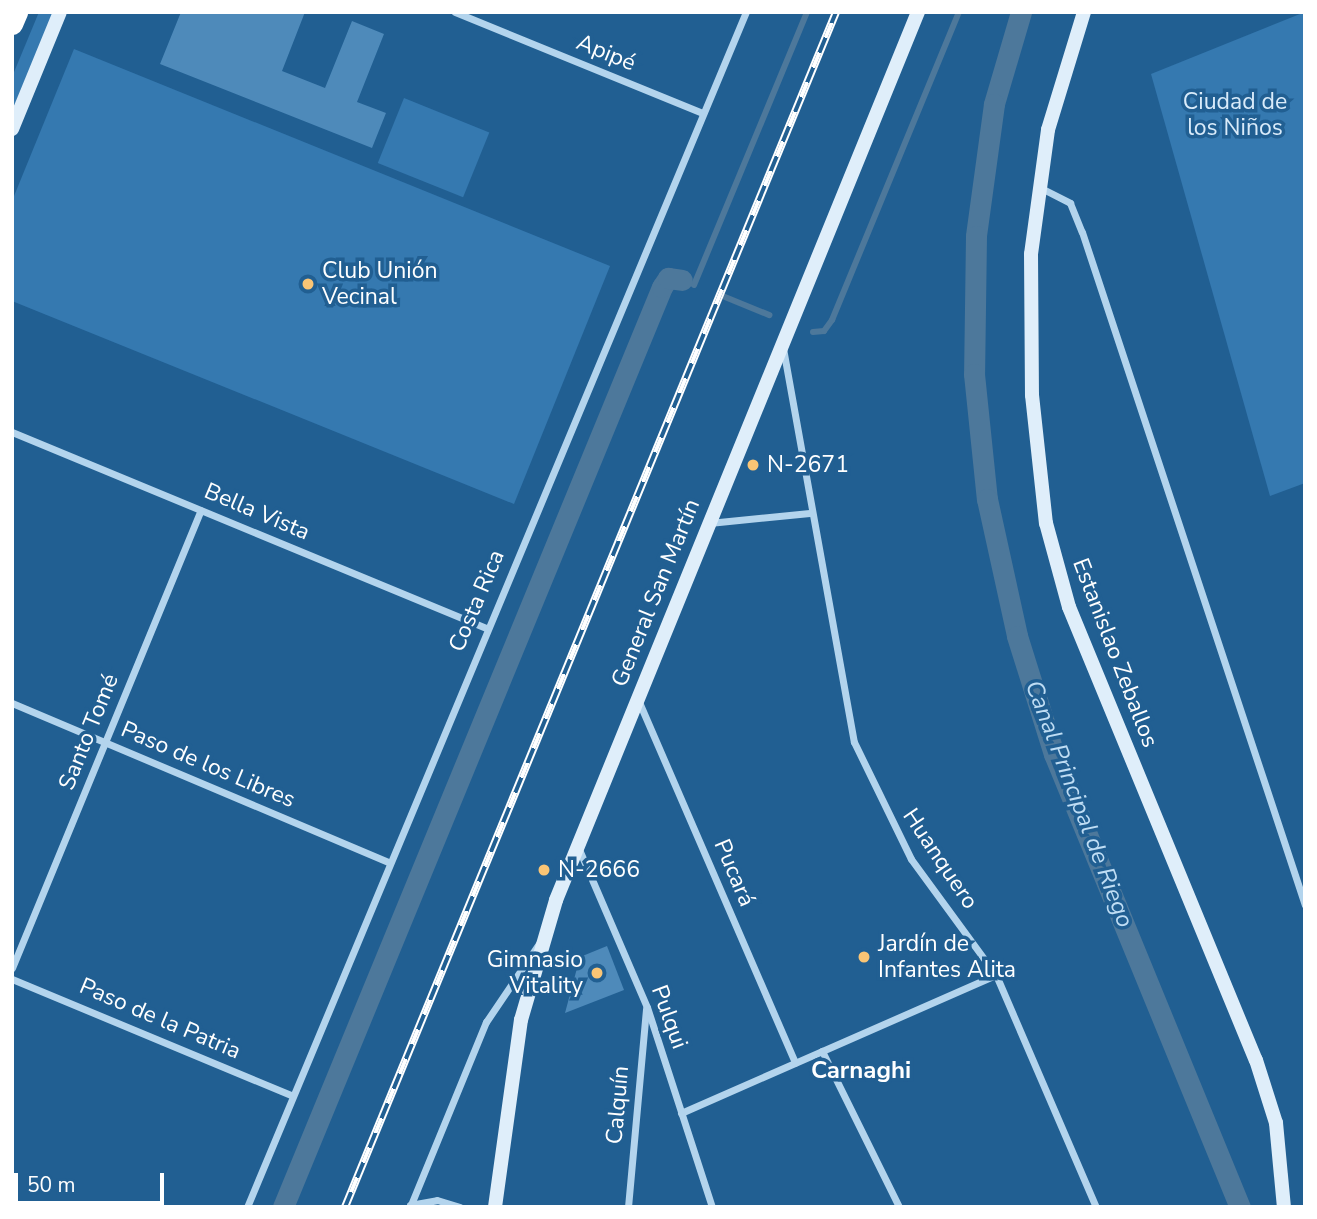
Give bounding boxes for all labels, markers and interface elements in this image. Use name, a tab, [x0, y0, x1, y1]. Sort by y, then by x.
street label: Apipé	[572, 29, 640, 77]
park label: Ciudad de los Niños	[1183, 88, 1287, 142]
place label: Club Unión Vecinal	[322, 257, 438, 311]
marker: Club Unión Vecinal	[300, 276, 316, 292]
place label: N-2671	[767, 451, 849, 479]
marker: N-2671	[745, 457, 761, 473]
street label: Bella Vista	[200, 477, 314, 547]
street label: General San Martín	[606, 495, 706, 691]
street label: Costa Rica	[443, 546, 511, 656]
street label: Estanislao Zeballos	[1066, 555, 1164, 751]
street label: Santo Tomé	[53, 670, 125, 794]
water label: Canal Principal de Riego	[1019, 676, 1139, 932]
street label: Paso de los Libres	[117, 716, 299, 814]
street label: Huanquero	[896, 804, 984, 914]
street label: Pucará	[708, 835, 760, 911]
place label: N-2666	[558, 856, 640, 884]
marker: N-2666	[536, 862, 552, 878]
place label: Jardín de Infantes Alita	[878, 930, 1016, 984]
place label: Gimnasio Vitality	[487, 946, 583, 1000]
marker: Jardín de Infantes Alita	[856, 949, 872, 965]
marker: Gimnasio Vitality	[589, 965, 605, 981]
street label: Paso de la Patria	[75, 973, 245, 1065]
street label: Pulqui	[645, 981, 693, 1053]
district label: Carnaghi	[811, 1057, 911, 1085]
street label: Calquín	[601, 1065, 635, 1145]
scale bar	[18, 1160, 168, 1204]
text: 50 m	[27, 1171, 76, 1199]

